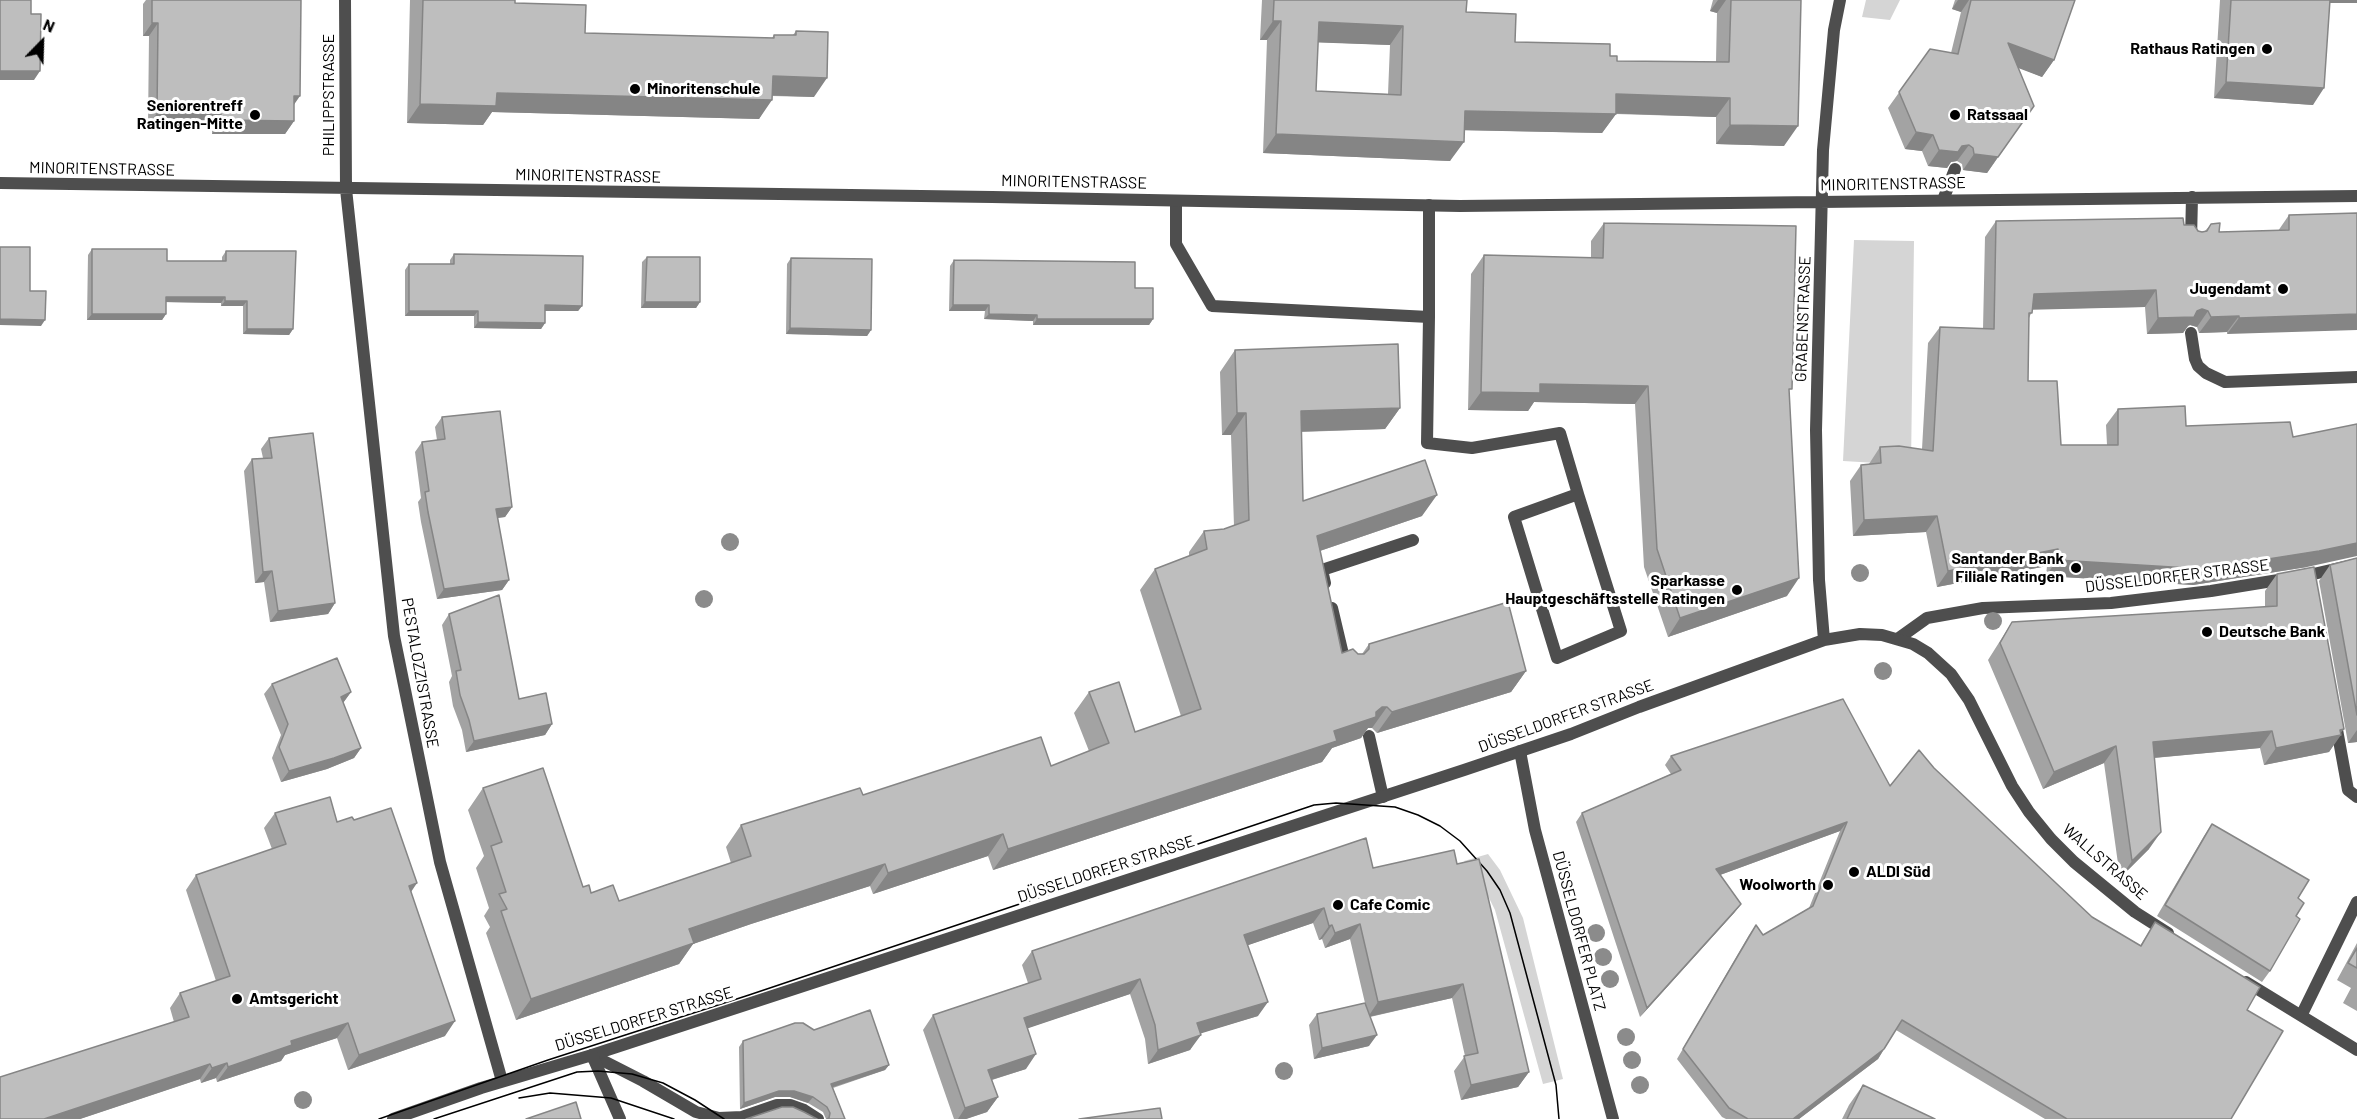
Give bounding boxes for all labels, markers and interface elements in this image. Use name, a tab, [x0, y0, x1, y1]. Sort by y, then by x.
north arrow	[12, 12, 72, 72]
text: N	[41, 14, 58, 36]
street label: PHILIPPSTRASSE	[319, 34, 339, 156]
place label: Rathaus Ratingen	[2130, 39, 2255, 59]
marker: Rathaus Ratingen	[2260, 42, 2274, 56]
place label: Minoritenschule	[647, 79, 761, 99]
marker: Minoritenschule	[628, 82, 642, 96]
place label: Seniorentreff Ratingen-Mitte	[137, 96, 243, 134]
place label: Ratssaal	[1967, 105, 2028, 125]
marker: Seniorentreff Ratingen-Mitte	[248, 108, 262, 122]
marker: Ratssaal	[1948, 108, 1962, 122]
street label: MINORITENSTRASSE	[29, 158, 175, 180]
street label: MINORITENSTRASSE	[515, 165, 661, 187]
street label: MINORITENSTRASSE	[1001, 171, 1147, 193]
street label: MINORITENSTRASSE	[1820, 173, 1966, 195]
street label: GRABENSTRASSE	[1791, 255, 1815, 383]
place label: Jugendamt	[2190, 279, 2271, 299]
marker: Jugendamt	[2276, 282, 2290, 296]
place label: Santander Bank Filiale Ratingen	[1951, 549, 2064, 587]
street label: DÜSSELDORFER STRASSE	[2084, 555, 2270, 597]
marker: Santander Bank Filiale Ratingen	[2069, 561, 2083, 575]
place label: Sparkasse Hauptgeschäftsstelle Ratingen	[1505, 571, 1725, 609]
marker: Sparkasse Hauptgeschäftsstelle Ratingen	[1730, 583, 1744, 597]
street label: PESTALOZZISTRASSE	[397, 596, 443, 750]
place label: Deutsche Bank	[2219, 622, 2325, 642]
marker: Deutsche Bank	[2200, 625, 2214, 639]
street label: DÜSSELDORFER STRASSE	[1476, 675, 1656, 757]
street label: WALLSTRASSE	[2059, 820, 2151, 904]
street label: DÜSSELDORFER STRASSE	[1015, 831, 1197, 907]
street label: DÜSSELDORFER PLATZ	[1548, 849, 1610, 1013]
place label: ALDI Süd	[1866, 862, 1931, 882]
marker: ALDI Süd	[1847, 865, 1861, 879]
place label: Woolworth	[1739, 875, 1816, 895]
marker: Woolworth	[1821, 878, 1835, 892]
place label: Cafe Comic	[1350, 895, 1430, 915]
marker: Cafe Comic	[1331, 898, 1345, 912]
street label: DÜSSELDORFER STRASSE	[553, 983, 735, 1055]
place label: Amtsgericht	[249, 989, 338, 1009]
marker: Amtsgericht	[230, 992, 244, 1006]

